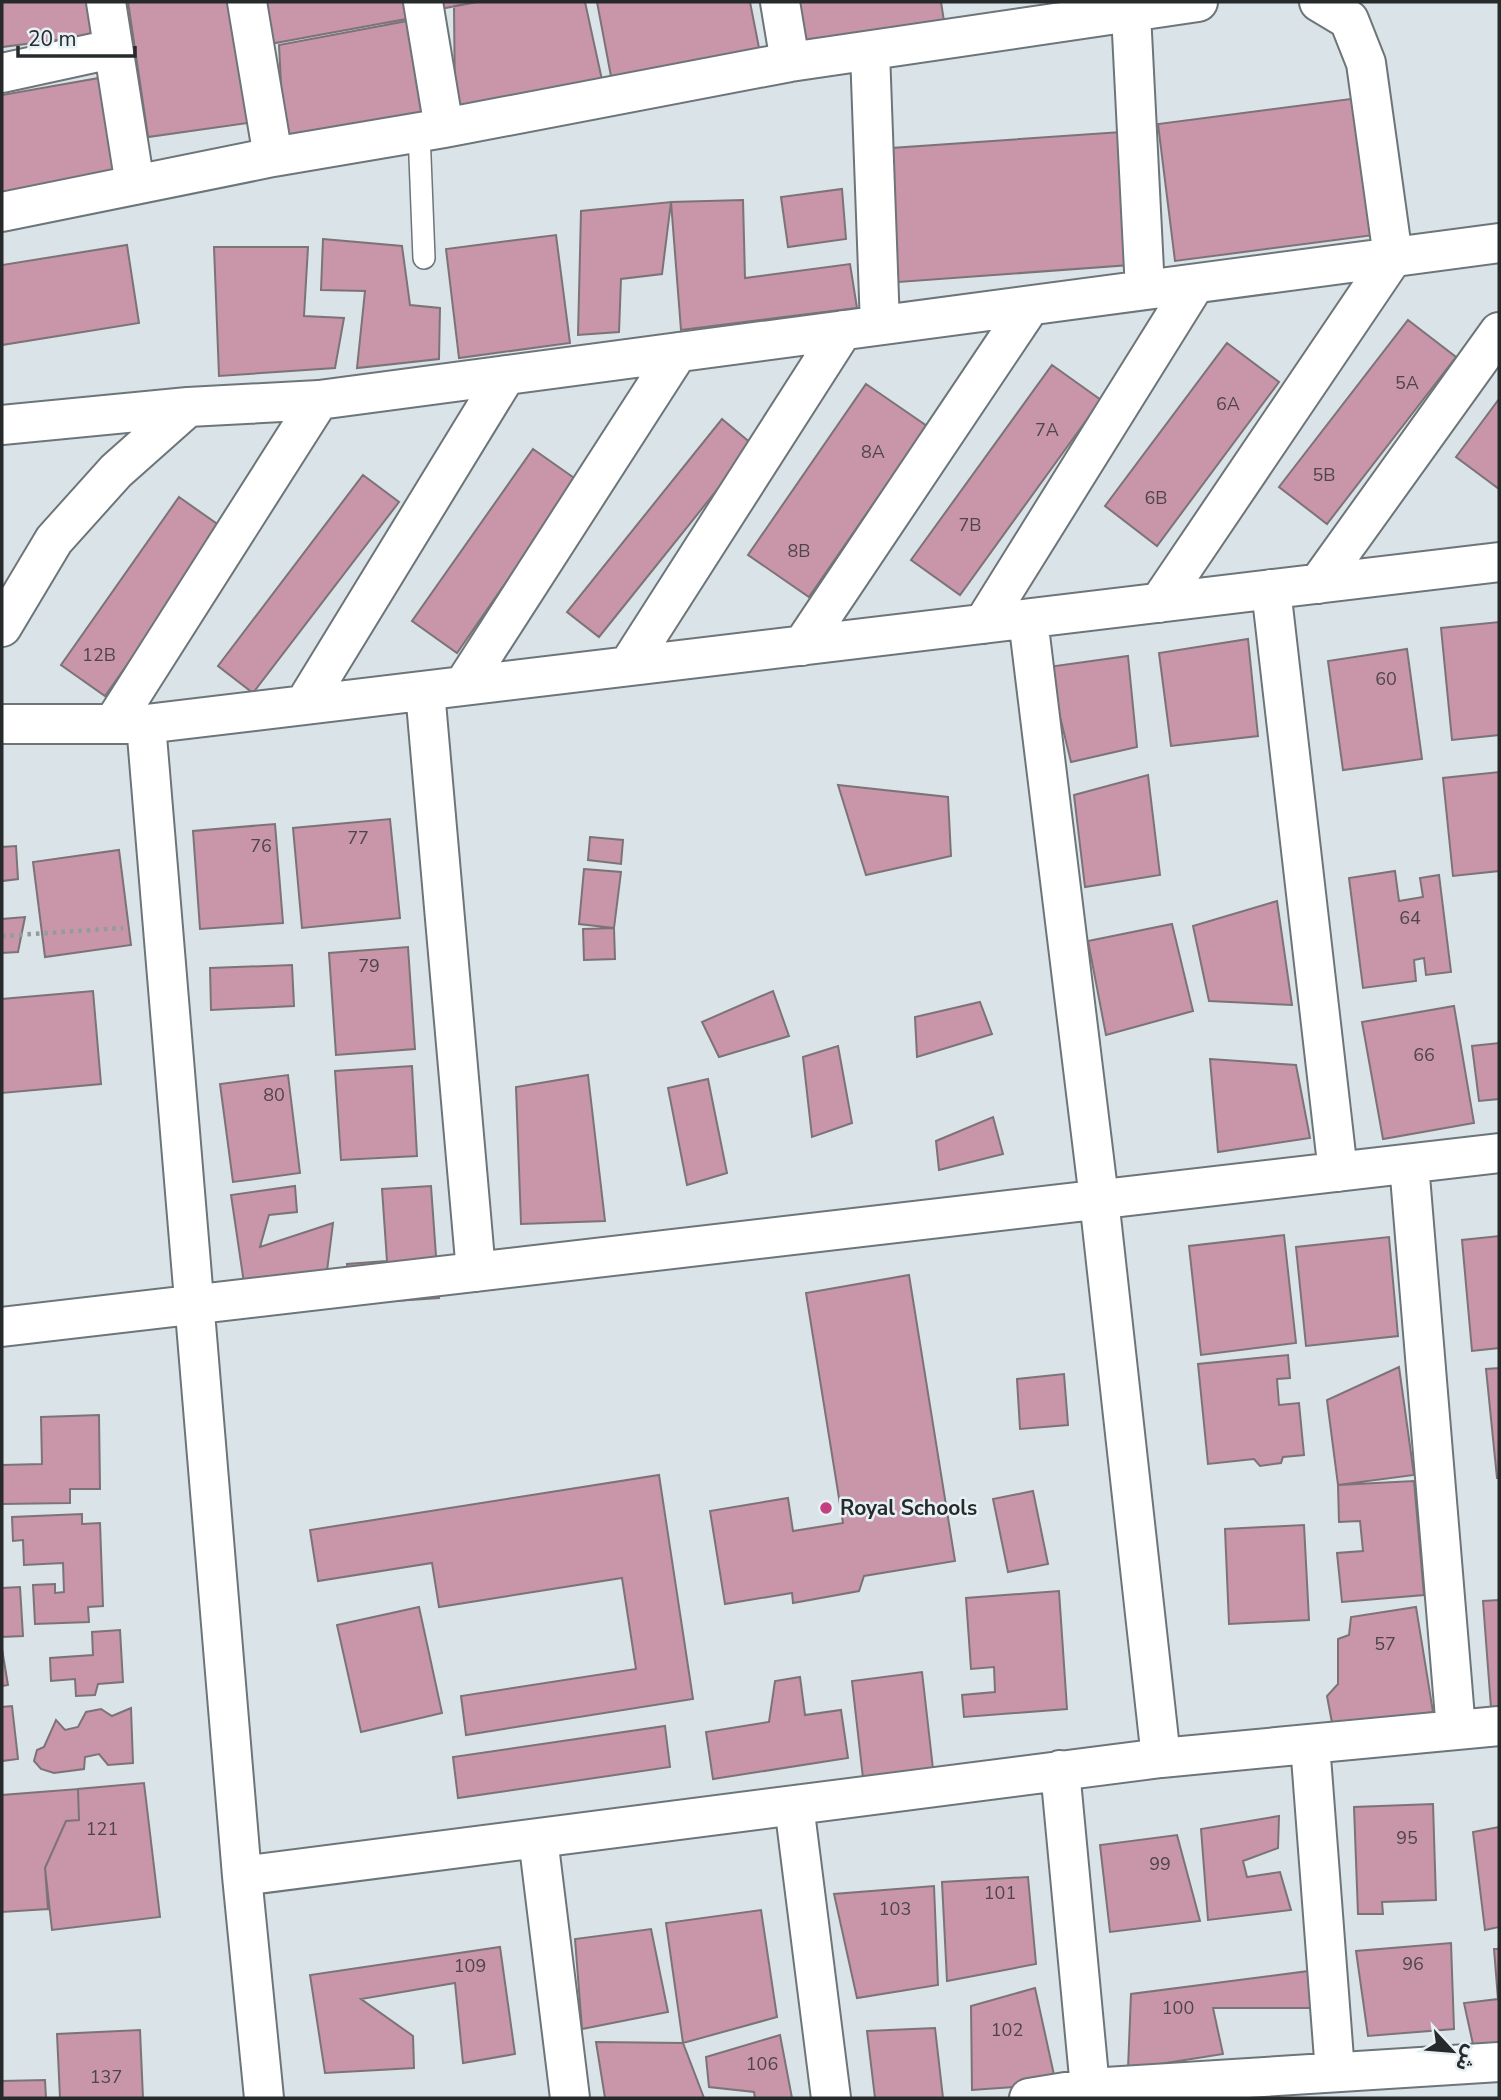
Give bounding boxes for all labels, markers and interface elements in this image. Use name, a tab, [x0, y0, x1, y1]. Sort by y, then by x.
scale bar	[18, 14, 135, 58]
text: 20 m	[28, 25, 77, 53]
house number: 5A	[1395, 371, 1419, 395]
house number: 6A	[1216, 392, 1240, 416]
house number: 7A	[1035, 418, 1059, 442]
house number: 8A	[861, 440, 885, 464]
house number: 5B	[1313, 463, 1335, 487]
house number: 6B	[1145, 486, 1167, 510]
house number: 7B	[959, 513, 981, 537]
house number: 8B	[788, 539, 810, 563]
house number: 12B	[82, 643, 116, 667]
house number: 60	[1375, 667, 1397, 691]
house number: 77	[347, 826, 369, 850]
house number: 76	[250, 834, 272, 858]
house number: 64	[1399, 906, 1421, 930]
house number: 79	[358, 954, 380, 978]
house number: 66	[1413, 1043, 1435, 1067]
house number: 80	[263, 1083, 285, 1107]
place label: Royal Schools	[840, 1494, 977, 1522]
marker: Royal Schools	[818, 1500, 834, 1516]
house number: 57	[1374, 1632, 1396, 1656]
house number: 121	[86, 1817, 118, 1841]
house number: 95	[1396, 1826, 1418, 1850]
house number: 99	[1149, 1852, 1171, 1876]
house number: 101	[984, 1881, 1016, 1905]
house number: 103	[879, 1897, 911, 1921]
house number: 96	[1402, 1952, 1424, 1976]
house number: 109	[454, 1954, 486, 1978]
house number: 100	[1162, 1996, 1194, 2020]
north arrow	[1417, 2016, 1487, 2086]
house number: 102	[991, 2018, 1023, 2042]
text: ش	[1449, 2041, 1484, 2075]
house number: 106	[746, 2052, 778, 2076]
house number: 137	[90, 2065, 122, 2089]

